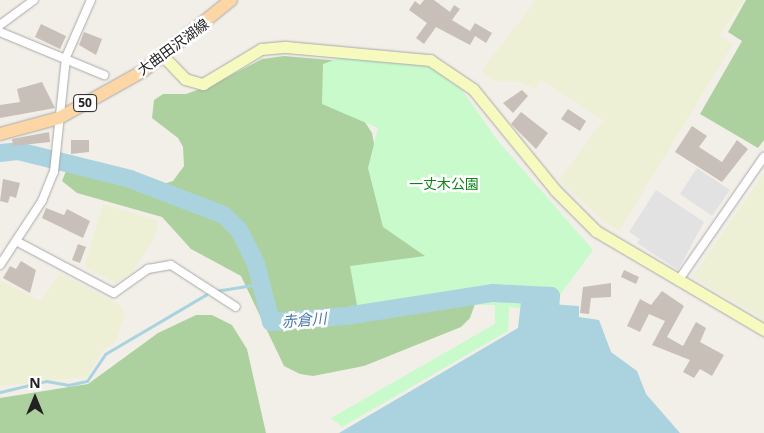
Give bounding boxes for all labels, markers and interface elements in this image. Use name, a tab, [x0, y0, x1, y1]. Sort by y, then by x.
street label: 大曲田沢湖線	[134, 16, 212, 78]
road number: 50	[72, 94, 98, 112]
park label: 一丈木公園	[409, 176, 479, 192]
water label: 赤倉川	[281, 309, 327, 331]
north arrow	[10, 373, 60, 423]
text: N	[29, 373, 41, 392]

